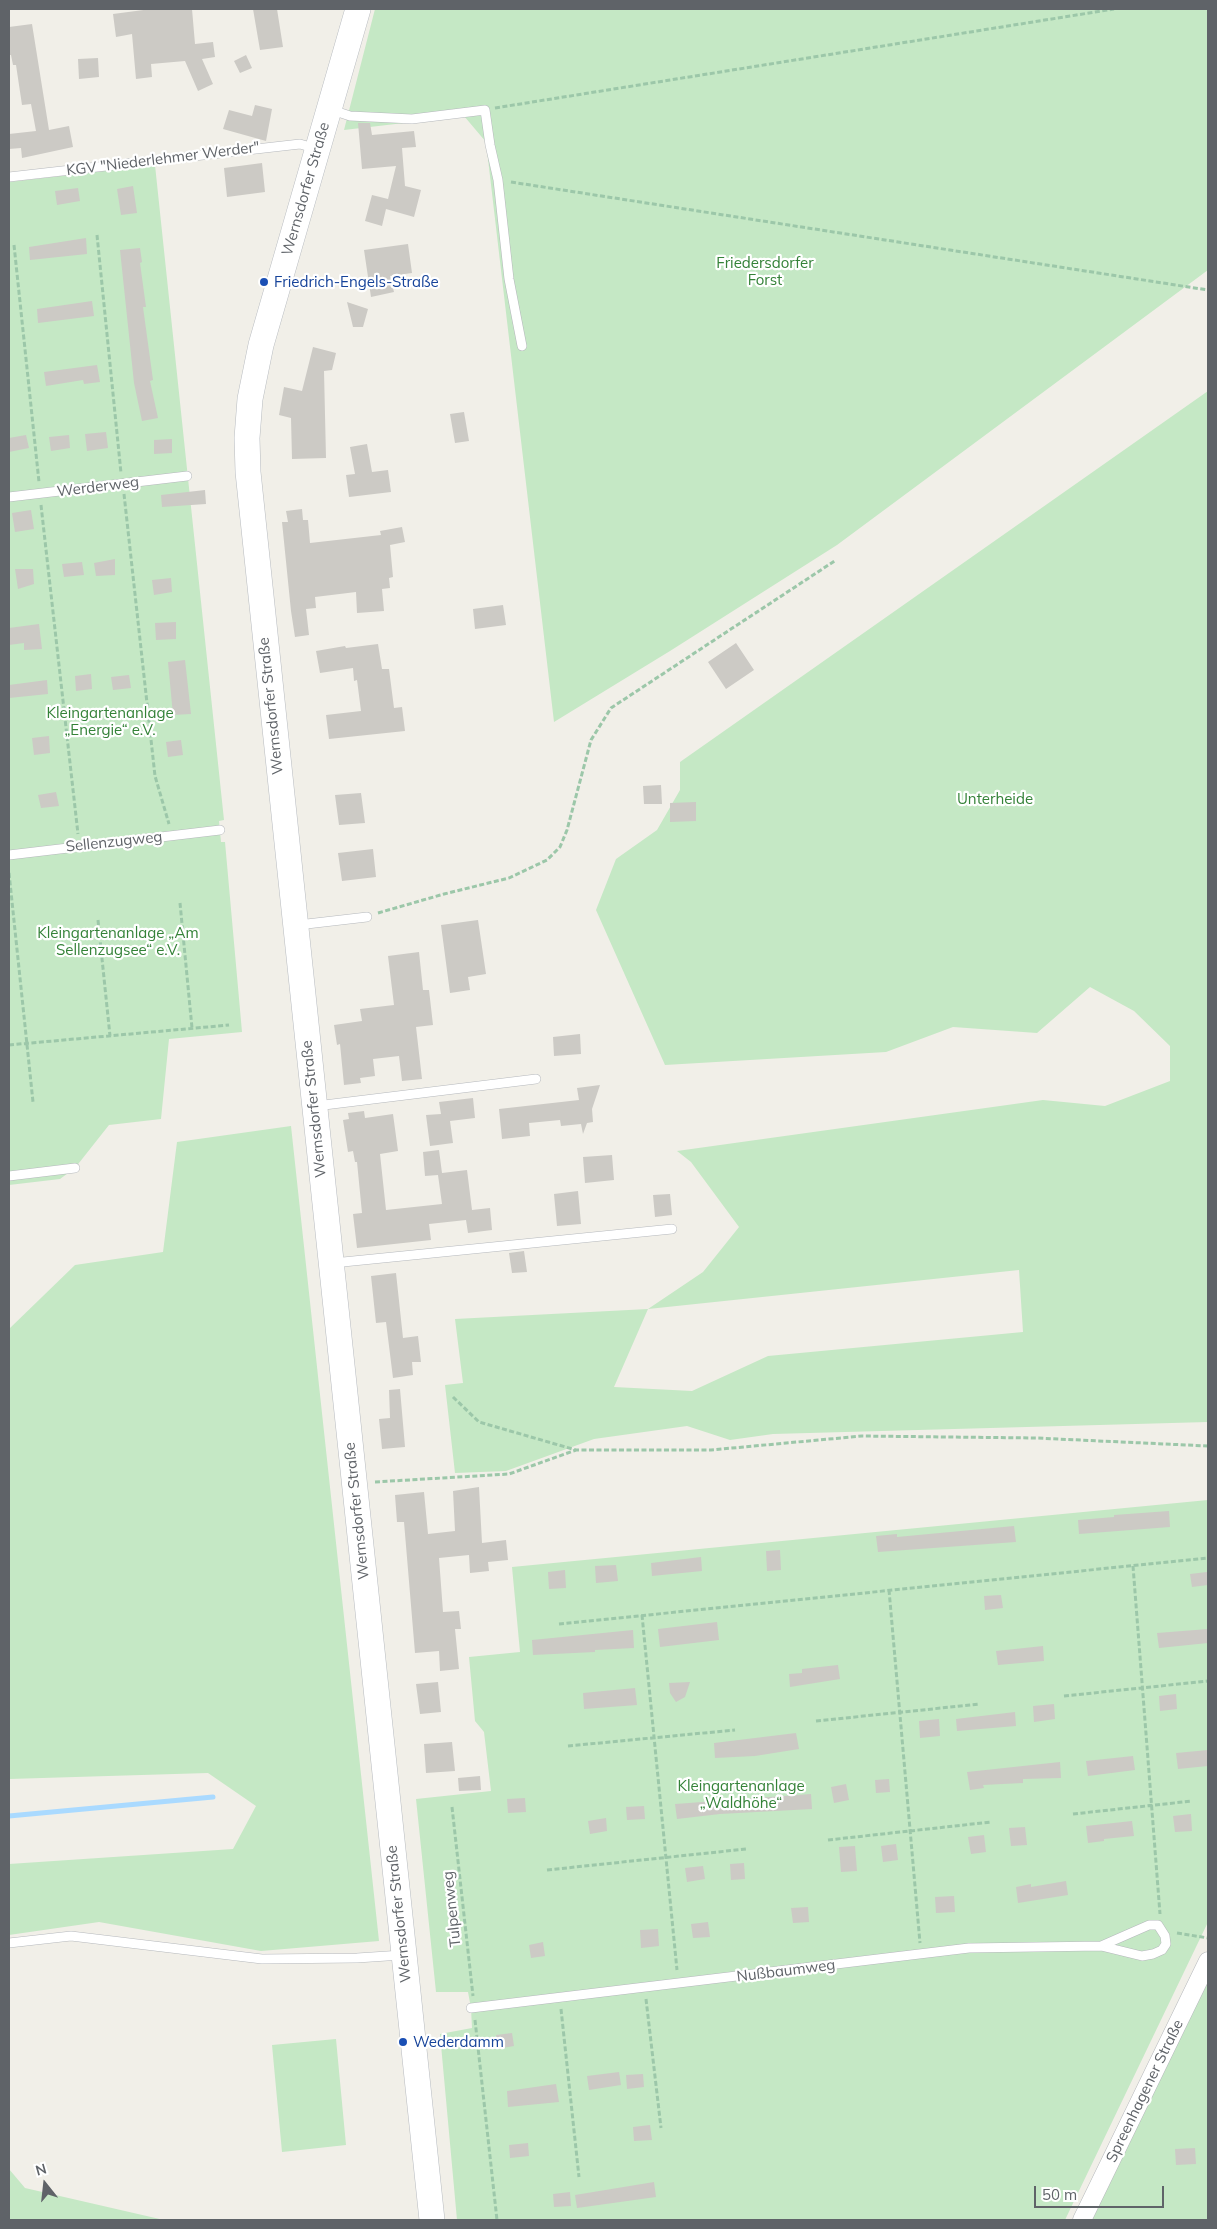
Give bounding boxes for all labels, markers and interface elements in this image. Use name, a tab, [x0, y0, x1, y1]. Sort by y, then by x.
street label: Wernsdorfer Straße	[278, 120, 334, 258]
street label: KGV "Niederlehmer Werder"	[65, 138, 261, 180]
park label: Friedersdorfer Forst	[716, 254, 814, 289]
place label: Friedrich-Engels-Straße	[274, 273, 439, 291]
marker: Friedrich-Engels-Straße	[258, 276, 270, 288]
street label: Werderweg	[56, 473, 140, 501]
street label: Wernsdorfer Straße	[255, 636, 287, 776]
park label: Kleingartenanlage „Energie“ e.V.	[46, 704, 174, 739]
park label: Unterheide	[957, 790, 1033, 808]
street label: Sellenzugweg	[65, 828, 163, 856]
park label: Kleingartenanlage „Am Sellenzugsee“ e.V.	[37, 924, 199, 959]
street label: Wernsdorfer Straße	[298, 1039, 330, 1179]
street label: Wernsdorfer Straße	[341, 1441, 373, 1581]
park label: Kleingartenanlage „Waldhöhe“	[677, 1777, 805, 1812]
street label: Wernsdorfer Straße	[383, 1844, 415, 1984]
street label: Tulpenweg	[439, 1870, 465, 1948]
street label: Nußbaumweg	[736, 1956, 836, 1986]
street label: Spreenhagener Straße	[1103, 2017, 1187, 2165]
place label: Wederdamm	[413, 2033, 504, 2051]
marker: Wederdamm	[397, 2036, 409, 2048]
north arrow	[20, 2159, 70, 2209]
text: N	[33, 2159, 48, 2180]
scale bar	[1037, 2176, 1167, 2208]
text: 50 m	[1042, 2185, 1077, 2204]

